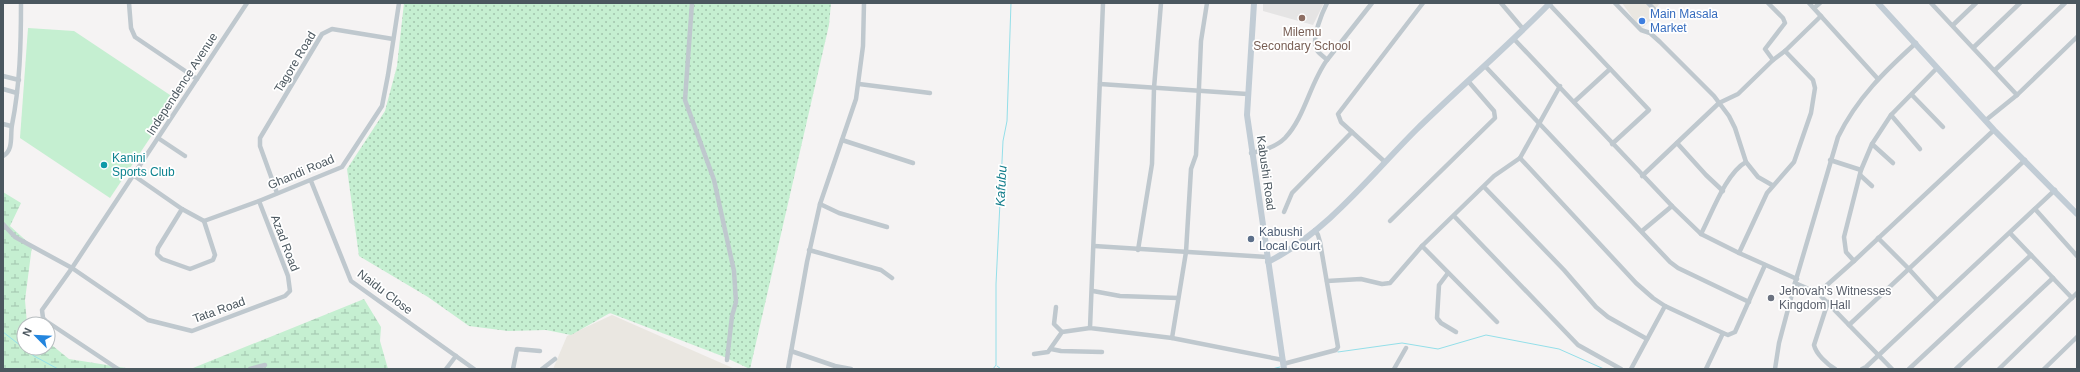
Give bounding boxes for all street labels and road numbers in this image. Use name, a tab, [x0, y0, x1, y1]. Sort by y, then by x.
street label: Tagore Road	[271, 29, 319, 95]
street label: Independence Avenue	[144, 30, 221, 138]
street label: Kabushi Road	[1254, 135, 1278, 211]
street label: Ghandi Road	[266, 152, 336, 192]
street label: Azad Road	[268, 213, 302, 273]
street label: Naidu Close	[355, 267, 416, 317]
street label: Tata Road	[191, 294, 247, 326]

